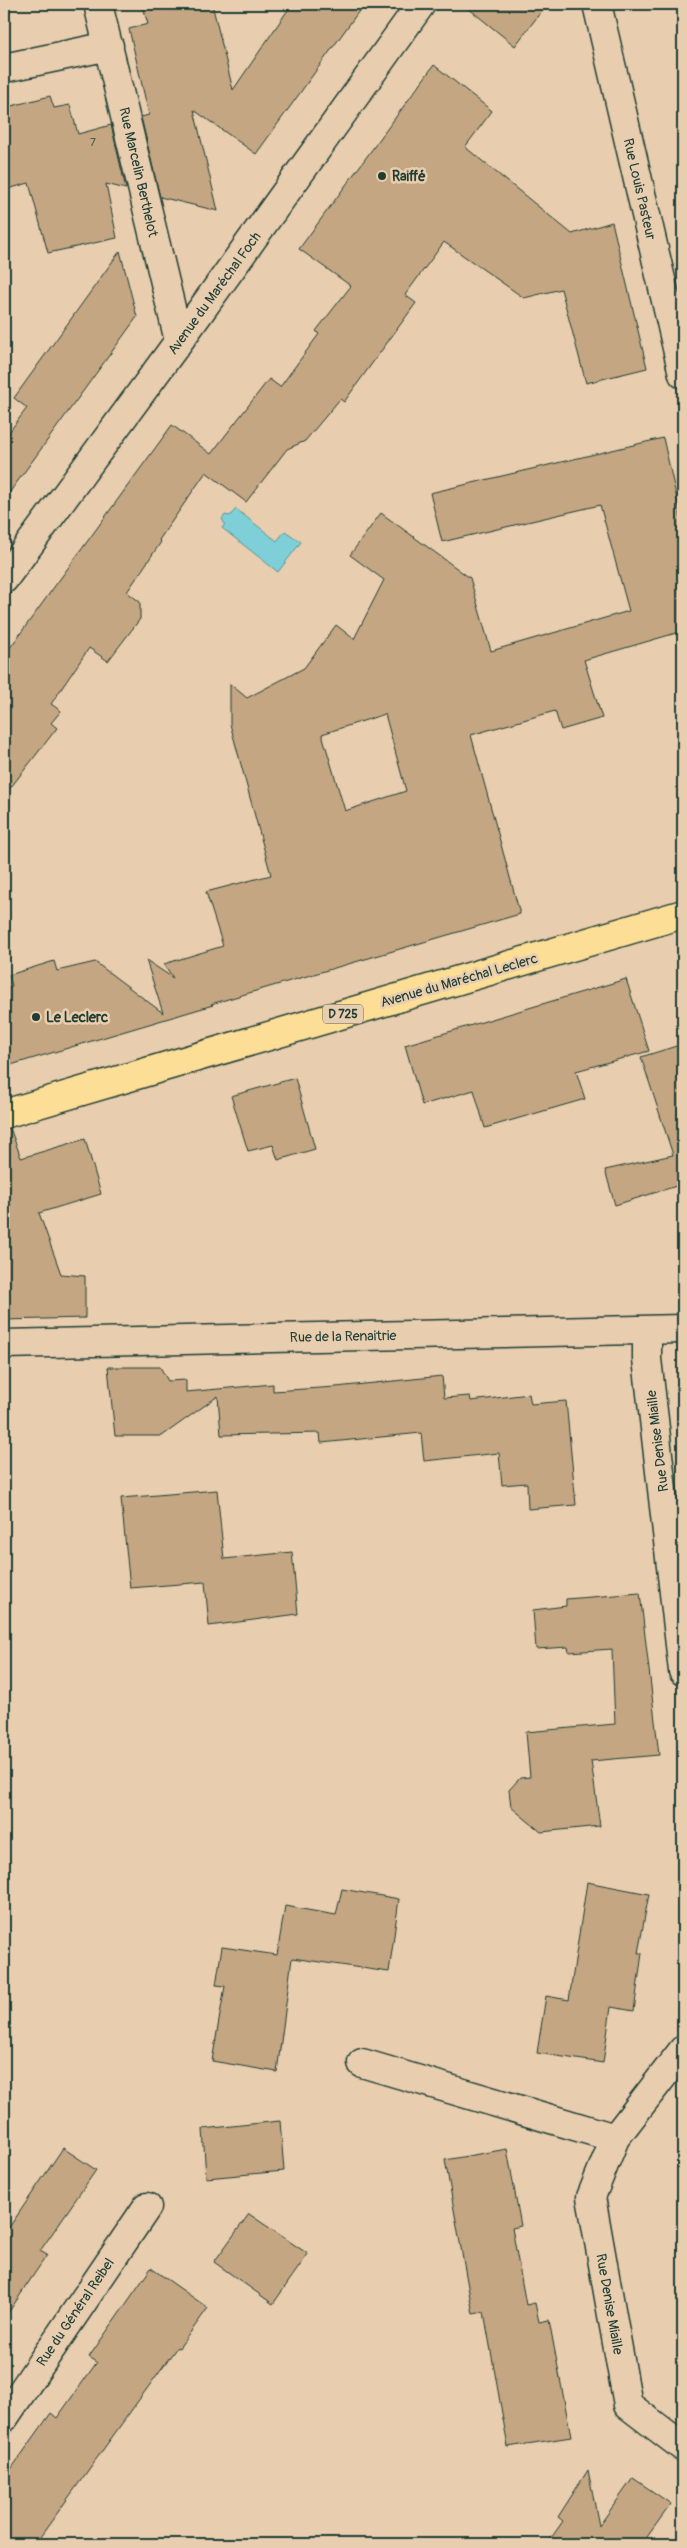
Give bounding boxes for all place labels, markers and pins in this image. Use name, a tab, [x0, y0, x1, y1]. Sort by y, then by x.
place label: Raiffé	[392, 168, 426, 185]
marker: Raiffé	[376, 170, 388, 182]
place label: Le Leclerc	[46, 1009, 108, 1026]
marker: Le Leclerc	[30, 1011, 42, 1023]

